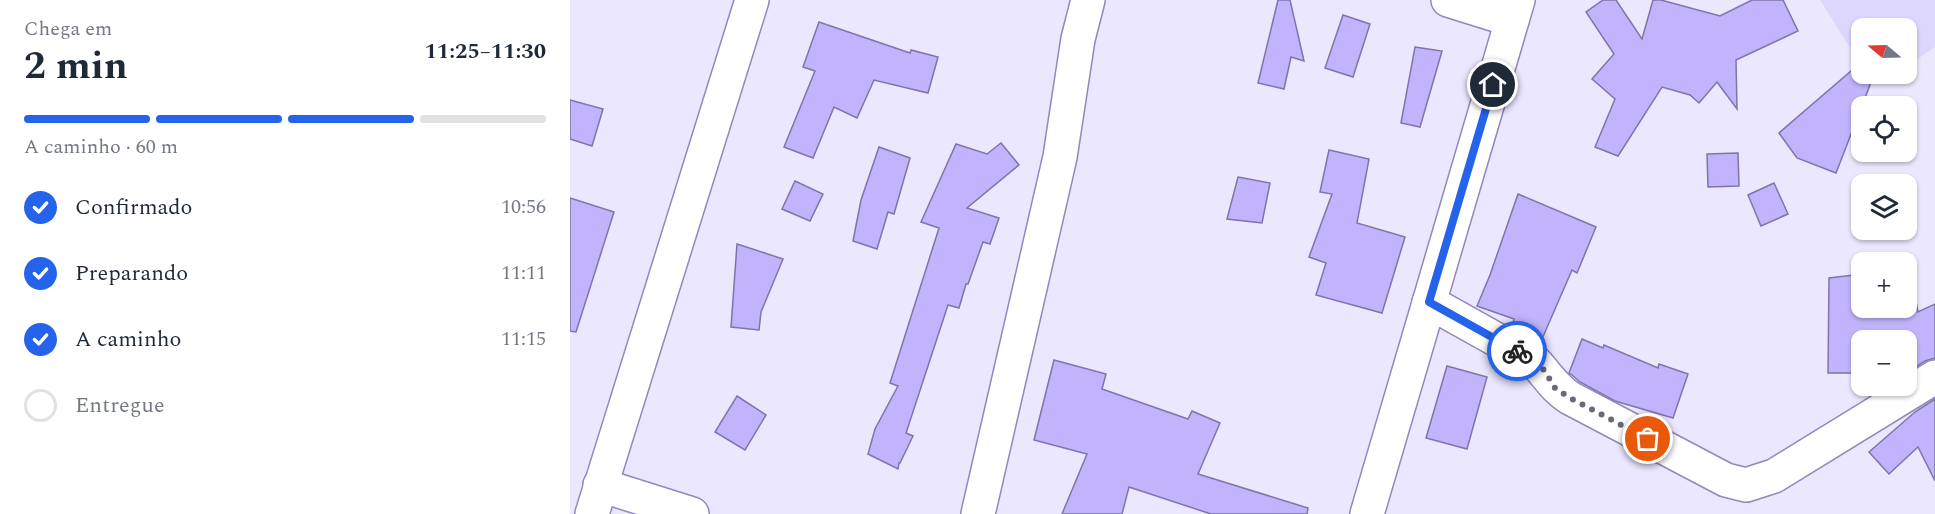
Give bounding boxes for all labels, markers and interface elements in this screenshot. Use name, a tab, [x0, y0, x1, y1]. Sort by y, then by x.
text: Chega em	[24, 14, 112, 44]
north arrow	[1851, 18, 1917, 84]
map controls	[1851, 18, 1917, 396]
text: 11:25–11:30	[424, 35, 546, 68]
text: 2 min	[24, 37, 128, 96]
pin	[1467, 59, 1518, 110]
icon: home	[1476, 68, 1509, 101]
button: locate	[1851, 96, 1917, 162]
text: A caminho · 60 m	[24, 132, 178, 162]
button: layers	[1851, 174, 1917, 240]
icon: check	[24, 191, 57, 224]
text: Confirmado	[75, 191, 192, 224]
text: 10:56	[501, 192, 546, 222]
button: +	[1851, 252, 1917, 318]
icon: check	[24, 257, 57, 290]
text: Preparando	[75, 257, 188, 290]
text: 11:11	[501, 258, 546, 288]
courier	[1487, 321, 1547, 381]
icon: check	[24, 323, 57, 356]
text: A caminho	[75, 323, 181, 356]
text: 11:15	[501, 324, 546, 354]
button: −	[1851, 330, 1917, 396]
icon: bike	[1501, 335, 1534, 368]
text: Entregue	[75, 389, 165, 422]
pin	[1622, 413, 1673, 464]
icon: bag	[1631, 422, 1664, 455]

